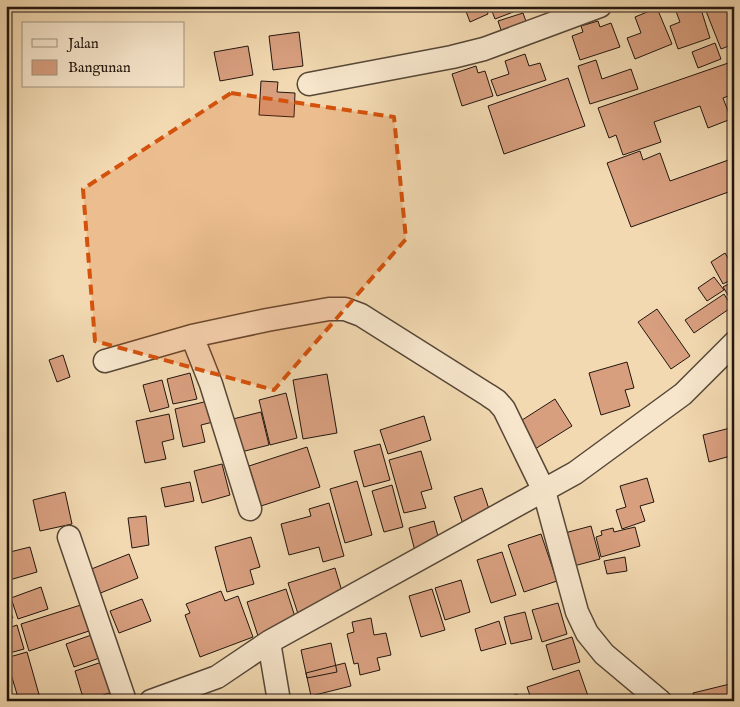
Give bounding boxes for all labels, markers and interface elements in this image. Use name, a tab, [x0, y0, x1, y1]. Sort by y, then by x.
legend	[22, 22, 185, 88]
text: Jalan	[66, 34, 99, 53]
text: Bangunan	[68, 58, 131, 77]

